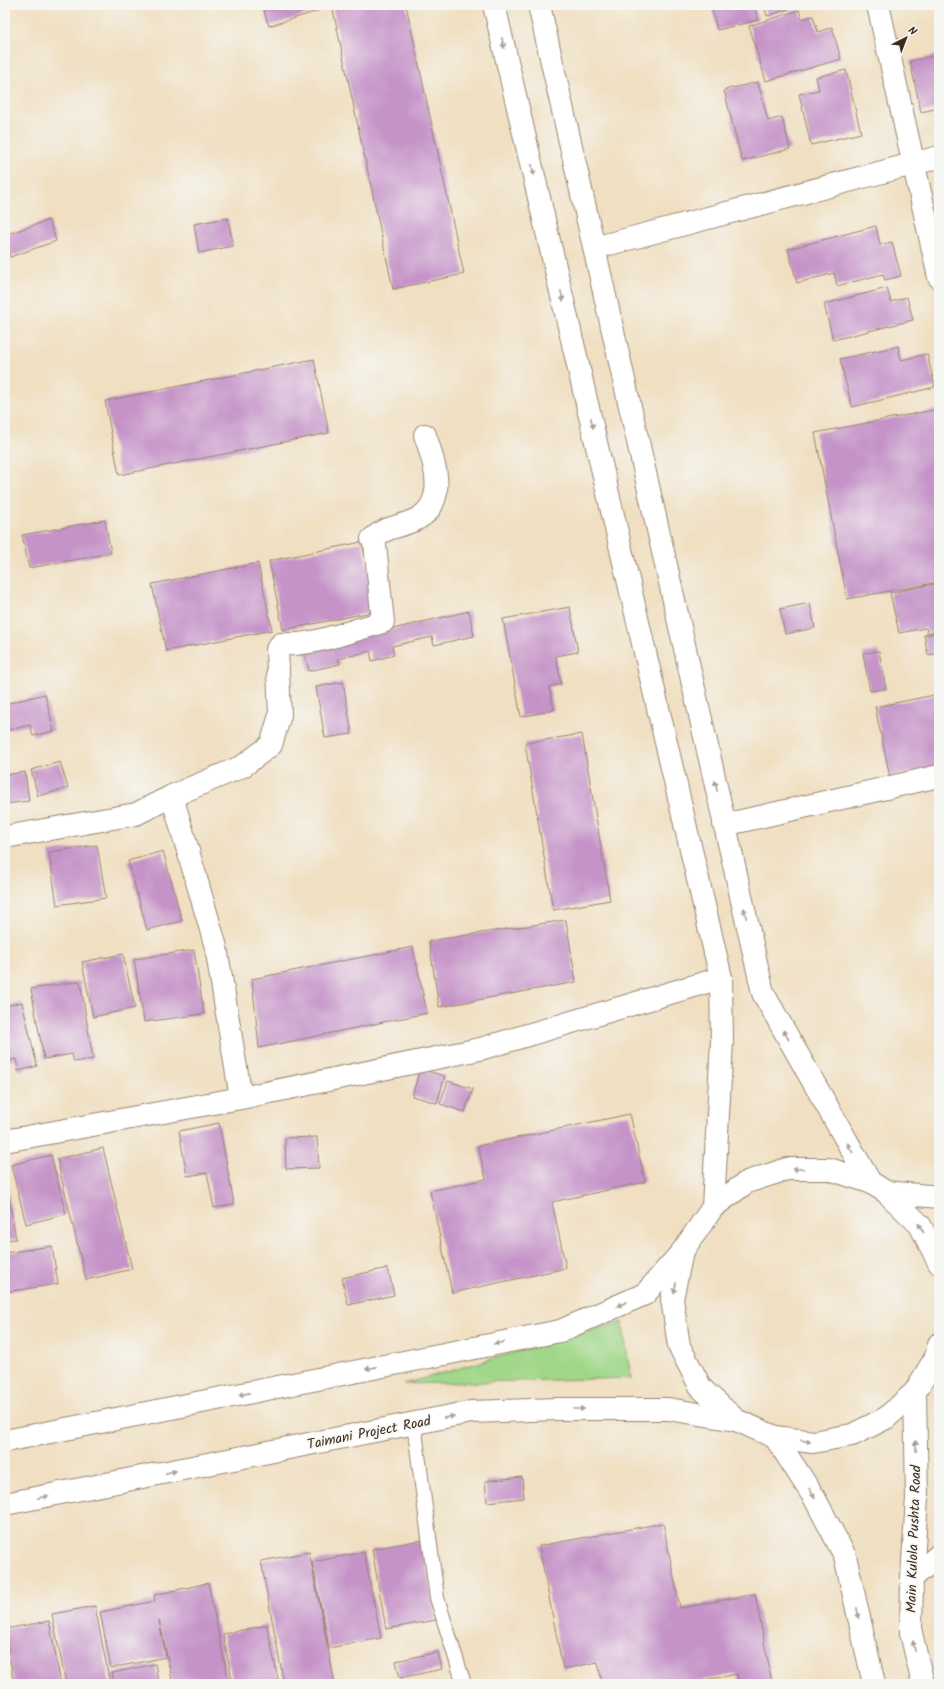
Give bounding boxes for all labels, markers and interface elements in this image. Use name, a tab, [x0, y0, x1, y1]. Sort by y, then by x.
north arrow	[886, 18, 926, 58]
text: N	[903, 22, 921, 40]
one-way arrow	[500, 37, 506, 49]
one-way arrow	[530, 163, 536, 176]
one-way arrow	[559, 290, 565, 302]
one-way arrow	[589, 417, 595, 429]
one-way arrow	[712, 780, 718, 793]
one-way arrow	[741, 907, 747, 919]
one-way arrow	[783, 1029, 789, 1041]
one-way arrow	[846, 1143, 854, 1153]
one-way arrow	[791, 1166, 804, 1172]
one-way arrow	[918, 1222, 925, 1234]
one-way arrow	[671, 1281, 677, 1294]
one-way arrow	[616, 1302, 628, 1308]
one-way arrow	[493, 1340, 505, 1346]
one-way arrow	[365, 1366, 377, 1372]
one-way arrow	[238, 1391, 250, 1397]
one-way arrow	[573, 1406, 586, 1412]
street label: Taimani Project Road	[305, 1410, 434, 1456]
one-way arrow	[443, 1413, 456, 1419]
one-way arrow	[800, 1438, 812, 1444]
one-way arrow	[913, 1439, 919, 1452]
street label: Main Kulola Pushta Road	[900, 1464, 928, 1613]
one-way arrow	[165, 1468, 177, 1474]
one-way arrow	[808, 1488, 816, 1498]
one-way arrow	[37, 1493, 49, 1499]
one-way arrow	[856, 1607, 862, 1619]
one-way arrow	[911, 1640, 917, 1652]

